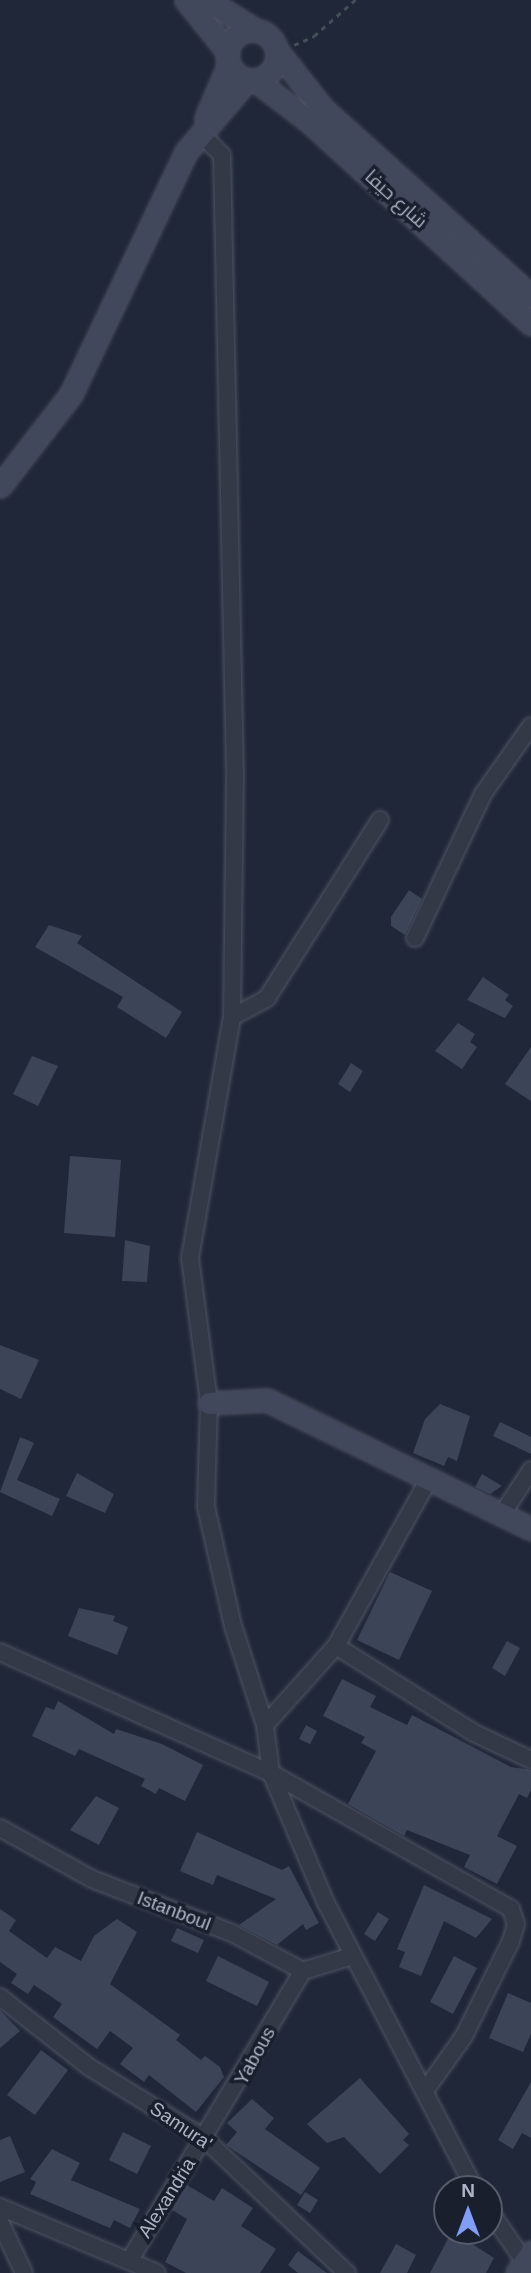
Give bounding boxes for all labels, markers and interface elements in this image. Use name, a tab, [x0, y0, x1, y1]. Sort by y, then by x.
street label: شارع حيفا	[360, 165, 432, 233]
street label: Istanboul	[134, 1887, 214, 1935]
street label: Yabous	[230, 2023, 280, 2089]
street label: Samura'	[146, 2097, 216, 2155]
street label: Alexandria	[134, 2154, 200, 2242]
north arrow	[433, 2175, 503, 2245]
text: N	[461, 2180, 475, 2201]

